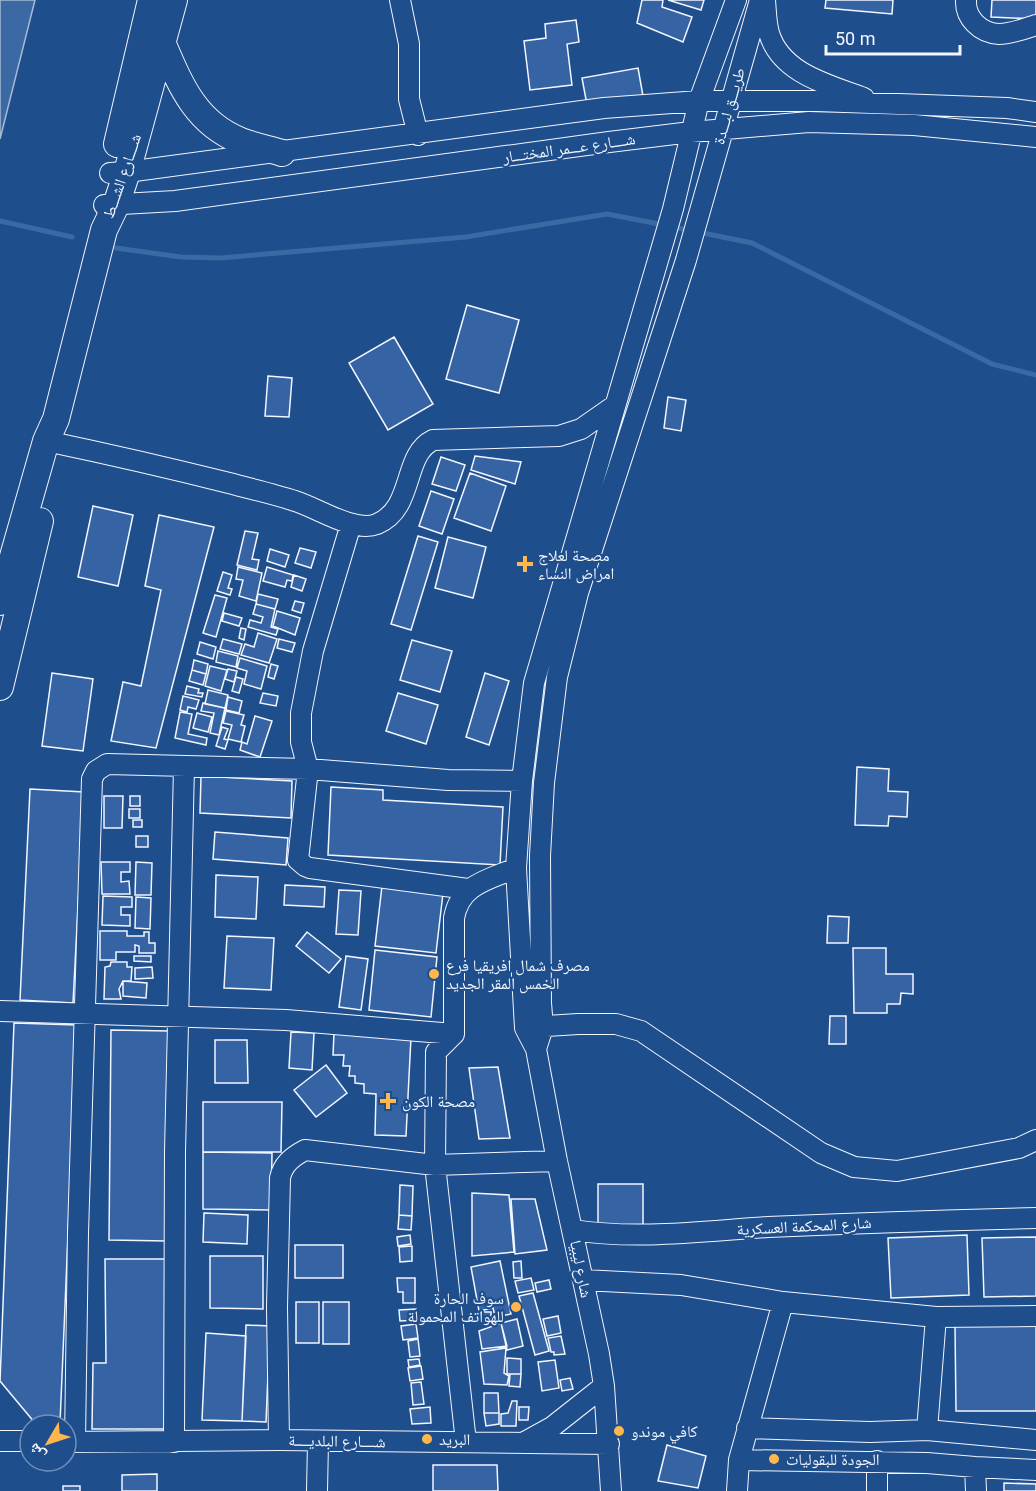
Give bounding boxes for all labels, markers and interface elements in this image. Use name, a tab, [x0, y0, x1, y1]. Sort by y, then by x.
scale bar	[826, 18, 960, 56]
text: 50 m	[835, 28, 875, 49]
street label: طريـــق لبـــدة	[709, 65, 750, 147]
street label: شــــارع عـــمر المختـــار	[501, 129, 637, 168]
street label: شــــارع الشـــط	[99, 131, 146, 221]
place label: مصحة لعلاج امراض النساء	[538, 546, 614, 584]
marker: مصحة لعلاج امراض النساء	[516, 555, 534, 573]
place label: مصرف شمال افريقيا فرع الخمس المقر الجديد	[446, 956, 590, 994]
marker: مصرف شمال افريقيا فرع الخمس المقر الجديد	[427, 967, 441, 981]
marker: مصحة الكون	[379, 1092, 397, 1110]
place label: مصحة الكون	[402, 1092, 475, 1112]
street label: شارع المحكمة العسكرية	[736, 1213, 872, 1240]
street label: شارع ليبيا	[565, 1239, 596, 1299]
place label: سوف الحارة للهواتف المحمولة	[408, 1289, 504, 1326]
marker: سوف الحارة للهواتف المحمولة	[509, 1300, 523, 1314]
north arrow	[18, 1413, 78, 1473]
place label: كافي موندو	[631, 1422, 698, 1444]
marker: كافي موندو	[612, 1424, 626, 1438]
place label: البريد	[439, 1430, 470, 1449]
street label: شــــارع البلديــــة	[288, 1431, 386, 1452]
marker: البريد	[420, 1432, 434, 1446]
text: ش	[24, 1440, 49, 1465]
place label: الجودة للبقوليات	[786, 1450, 880, 1469]
marker: الجودة للبقوليات	[767, 1452, 781, 1466]

